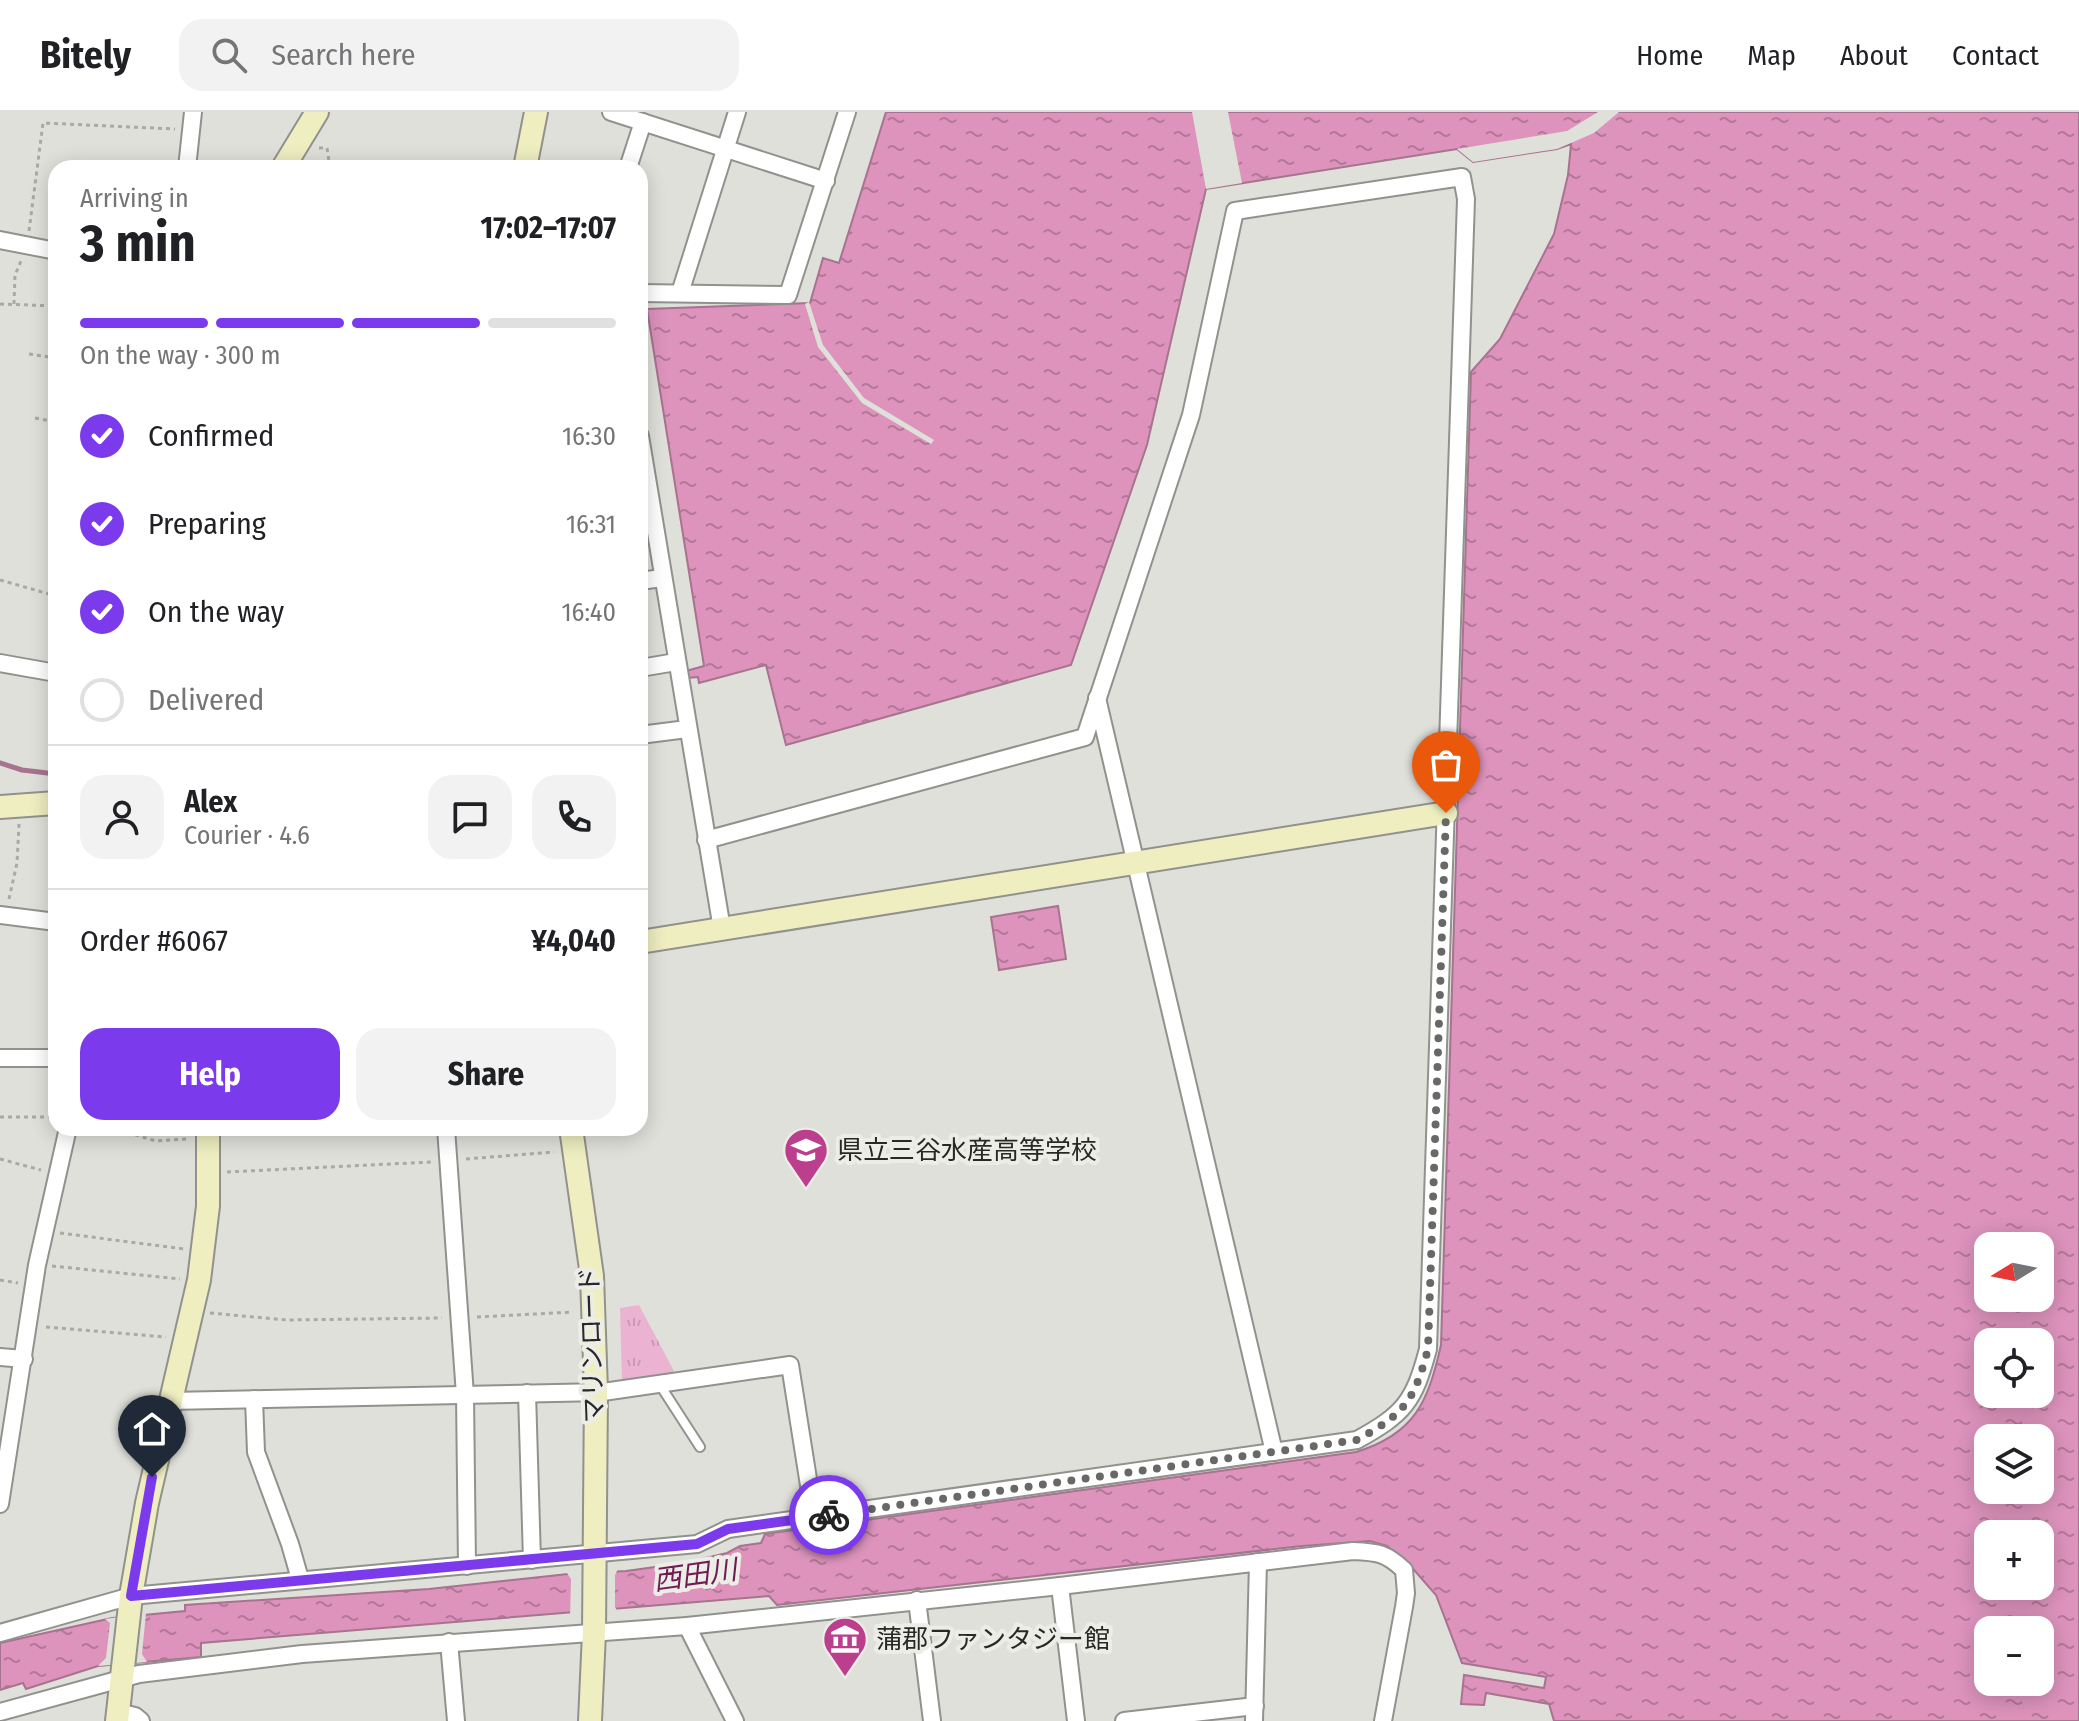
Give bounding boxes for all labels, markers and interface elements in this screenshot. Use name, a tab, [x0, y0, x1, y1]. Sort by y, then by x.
search box	[179, 19, 739, 91]
text: Bitely	[40, 32, 131, 78]
icon: search	[207, 33, 251, 77]
text: Search here	[271, 37, 416, 73]
text: Home	[1636, 39, 1703, 72]
text: Map	[1747, 39, 1796, 72]
text: About	[1840, 39, 1908, 72]
text: Contact	[1952, 39, 2039, 72]
text: Arriving in	[80, 183, 189, 214]
text: 17:02–17:07	[481, 210, 616, 246]
text: 3 min	[80, 212, 196, 275]
text: On the way · 300 m	[80, 340, 281, 371]
icon: check	[80, 414, 124, 458]
text: Confirmed	[148, 418, 274, 454]
text: 16:30	[562, 421, 616, 452]
icon: check	[80, 502, 124, 546]
text: Preparing	[148, 506, 266, 542]
text: 16:31	[566, 509, 616, 540]
icon: check	[80, 590, 124, 634]
text: On the way	[148, 594, 284, 630]
text: 16:40	[561, 597, 616, 628]
text: Delivered	[148, 682, 264, 718]
pin	[1412, 731, 1480, 813]
icon: bag	[1424, 743, 1468, 787]
button: person	[80, 775, 164, 859]
button: chat	[428, 775, 512, 859]
button: phone	[532, 775, 616, 859]
text: Alex	[184, 784, 237, 820]
text: Courier · 4.6	[184, 820, 310, 851]
text: Order #6067	[80, 923, 228, 959]
text: ¥4,040	[531, 923, 616, 959]
button: Help	[80, 1028, 340, 1120]
button: Share	[356, 1028, 616, 1120]
school or university icon: 県立三谷水産高等学校	[782, 1126, 830, 1189]
place label: 県立三谷水産高等学校	[837, 1135, 1097, 1166]
north arrow	[1974, 1232, 2054, 1312]
map controls	[1974, 1232, 2054, 1696]
street label: マリンロード	[574, 1266, 610, 1424]
button: locate	[1974, 1328, 2054, 1408]
pin	[118, 1395, 186, 1477]
icon: home	[130, 1407, 174, 1451]
button: layers	[1974, 1424, 2054, 1504]
courier	[789, 1475, 869, 1555]
icon: bike	[807, 1493, 851, 1537]
button: +	[1974, 1520, 2054, 1600]
water label: 西田川	[651, 1552, 742, 1597]
museum icon: 蒲郡ファンタジー館	[821, 1615, 869, 1678]
button: −	[1974, 1616, 2054, 1696]
place label: 蒲郡ファンタジー館	[876, 1624, 1110, 1655]

